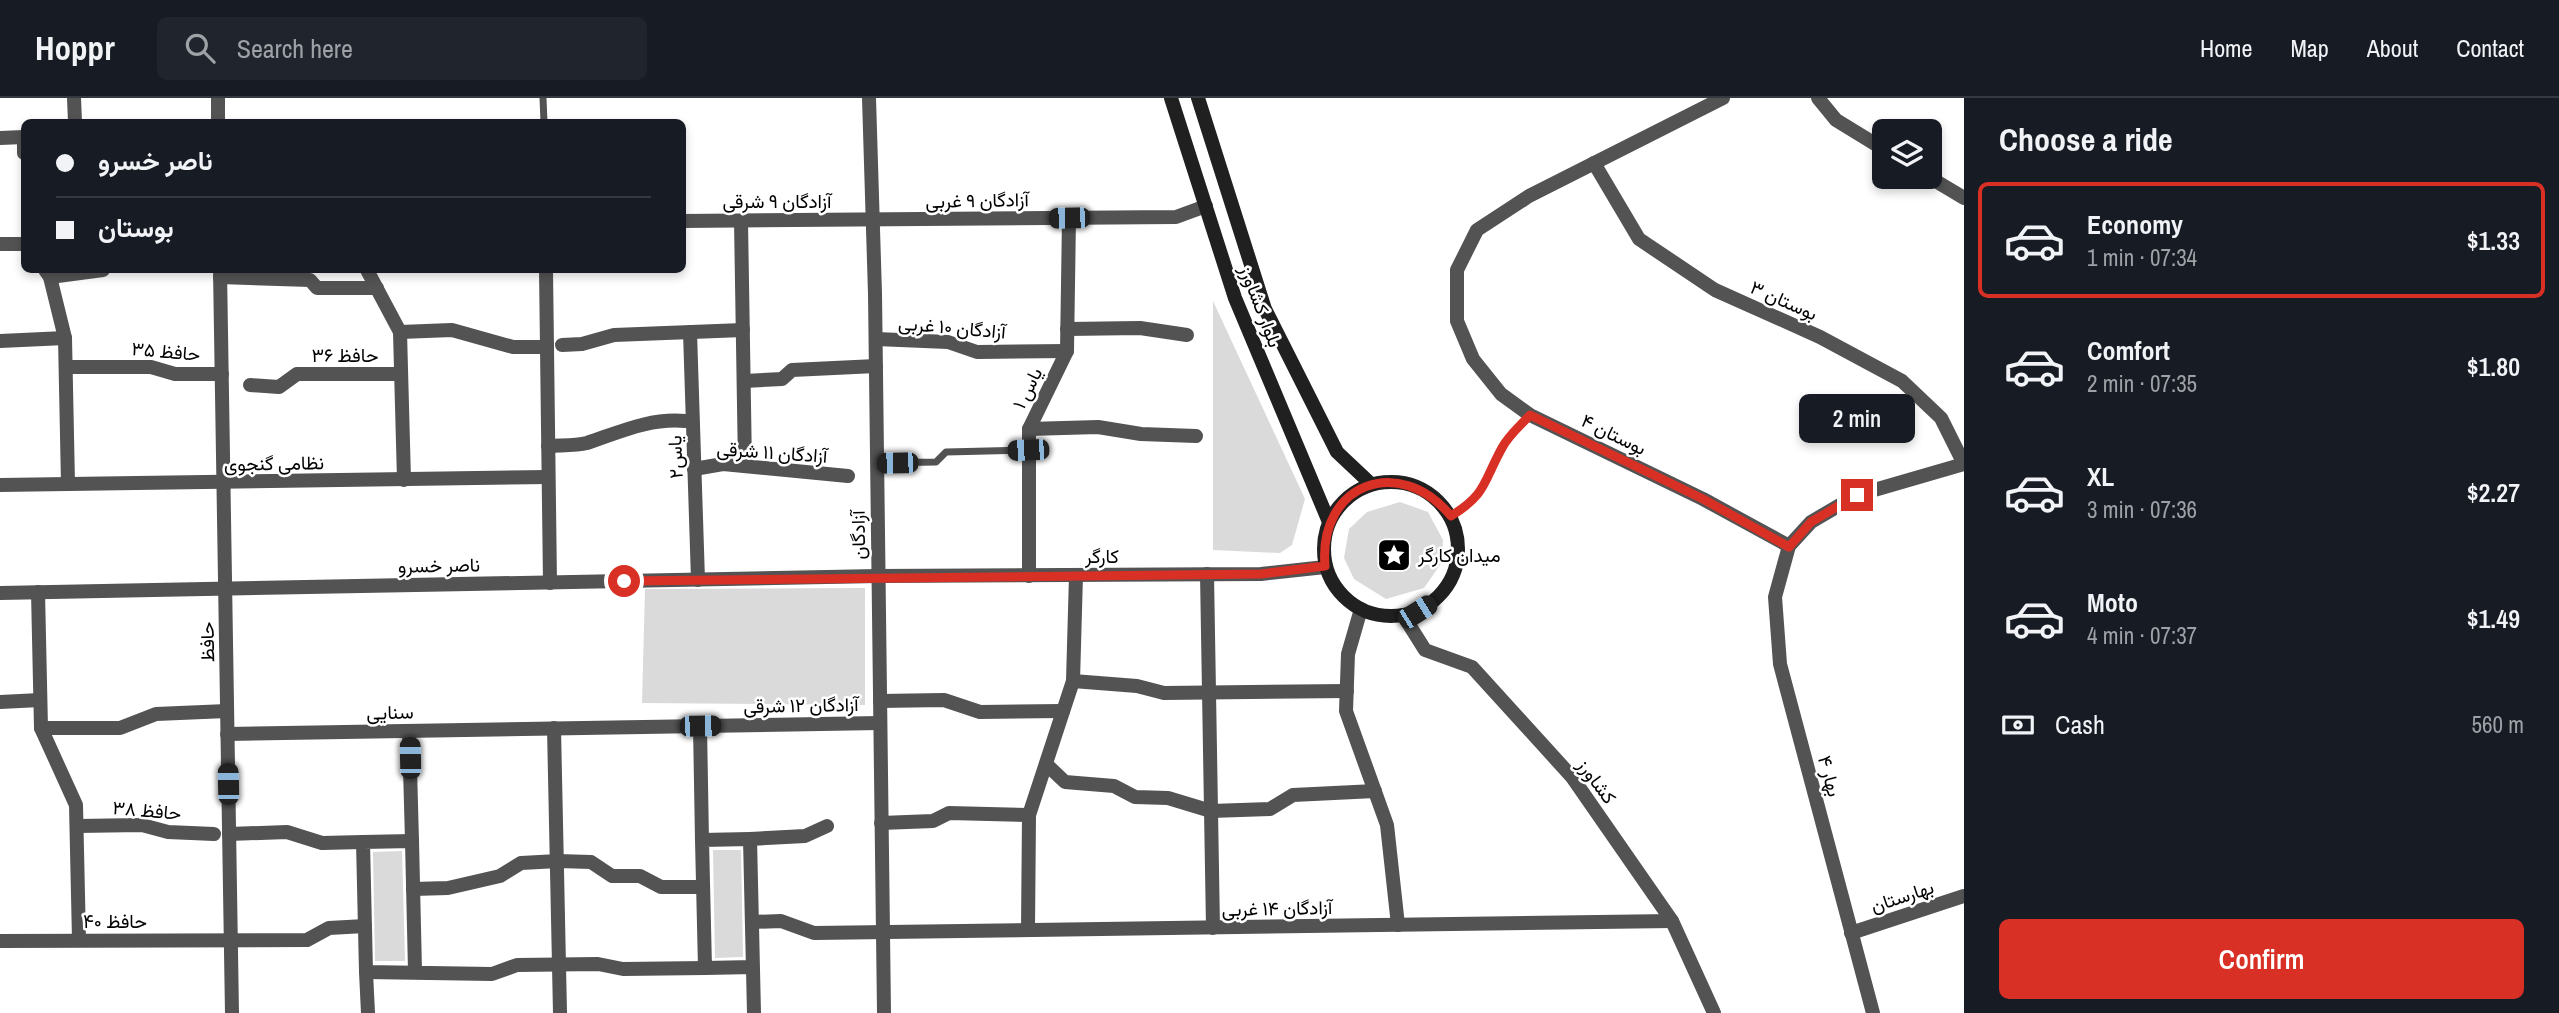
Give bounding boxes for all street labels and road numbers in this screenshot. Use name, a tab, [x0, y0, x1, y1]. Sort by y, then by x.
street label: آزادگان ۹ غربی	[925, 186, 1031, 214]
street label: آزادگان ۹ شرقی	[722, 188, 833, 214]
street label: بلوار کشاورز	[1233, 260, 1289, 351]
street label: بوستان ۳	[1746, 274, 1822, 326]
street label: آزادگان ۱۰ غربی	[897, 309, 1008, 345]
street label: حافظ ۳۵	[131, 335, 201, 367]
street label: حافظ ۳۶	[312, 342, 379, 368]
street label: یاس ۱	[1006, 363, 1048, 413]
street label: بوستان ۴	[1577, 407, 1651, 461]
street label: یاس۲	[661, 435, 689, 479]
street label: آزادگان ۱۱ شرقی	[716, 435, 830, 469]
street label: نظامی گنجوی	[224, 449, 324, 477]
street label: آزادگان	[845, 509, 871, 560]
street label: کارگر	[1084, 543, 1119, 569]
street label: ناصر خسرو	[398, 551, 480, 579]
street label: حافظ	[194, 621, 220, 663]
street label: آزادگان ۱۲ شرقی	[743, 691, 860, 719]
street label: سنایی	[366, 699, 414, 725]
street label: کشاورز	[1571, 752, 1623, 809]
street label: بهار ۴	[1812, 752, 1848, 800]
street label: حافظ ۳۸	[112, 794, 182, 826]
street label: بهارستان	[1867, 874, 1937, 918]
street label: آزادگان ۱۴ غربی	[1221, 894, 1334, 922]
street label: حافظ ۴۰	[83, 908, 147, 934]

